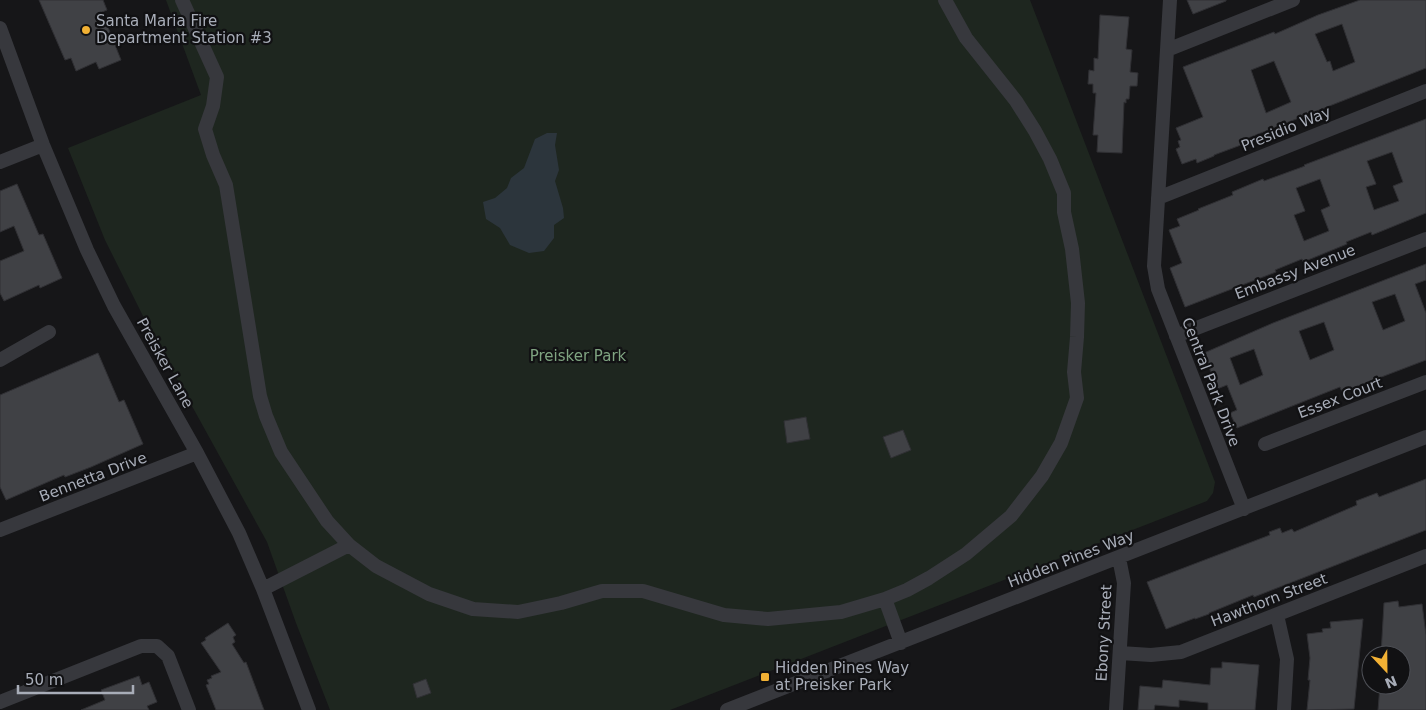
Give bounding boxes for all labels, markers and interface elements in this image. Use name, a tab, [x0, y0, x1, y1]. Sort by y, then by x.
place label: Santa Maria Fire Department Station #3	[96, 12, 272, 47]
marker: Santa Maria Fire Department Station #3	[80, 24, 92, 36]
street label: Presidio Way	[1238, 103, 1334, 155]
street label: Embassy Avenue	[1232, 241, 1358, 303]
street label: Preisker Lane	[133, 315, 197, 411]
street label: Central Park Drive	[1178, 315, 1244, 449]
park label: Preisker Park	[530, 347, 627, 365]
street label: Essex Court	[1295, 374, 1385, 422]
street label: Bennetta Drive	[37, 448, 149, 506]
street label: Hidden Pines Way	[1005, 527, 1137, 591]
street label: Hawthorn Street	[1208, 570, 1330, 630]
street label: Ebony Street	[1092, 584, 1116, 682]
north arrow	[1361, 645, 1411, 695]
place label: Hidden Pines Way at Preisker Park	[775, 659, 909, 694]
scale bar	[18, 662, 132, 694]
text: 50 m	[25, 671, 63, 689]
marker: Hidden Pines Way at Preisker Park	[759, 671, 771, 683]
text: N	[1382, 672, 1399, 692]

